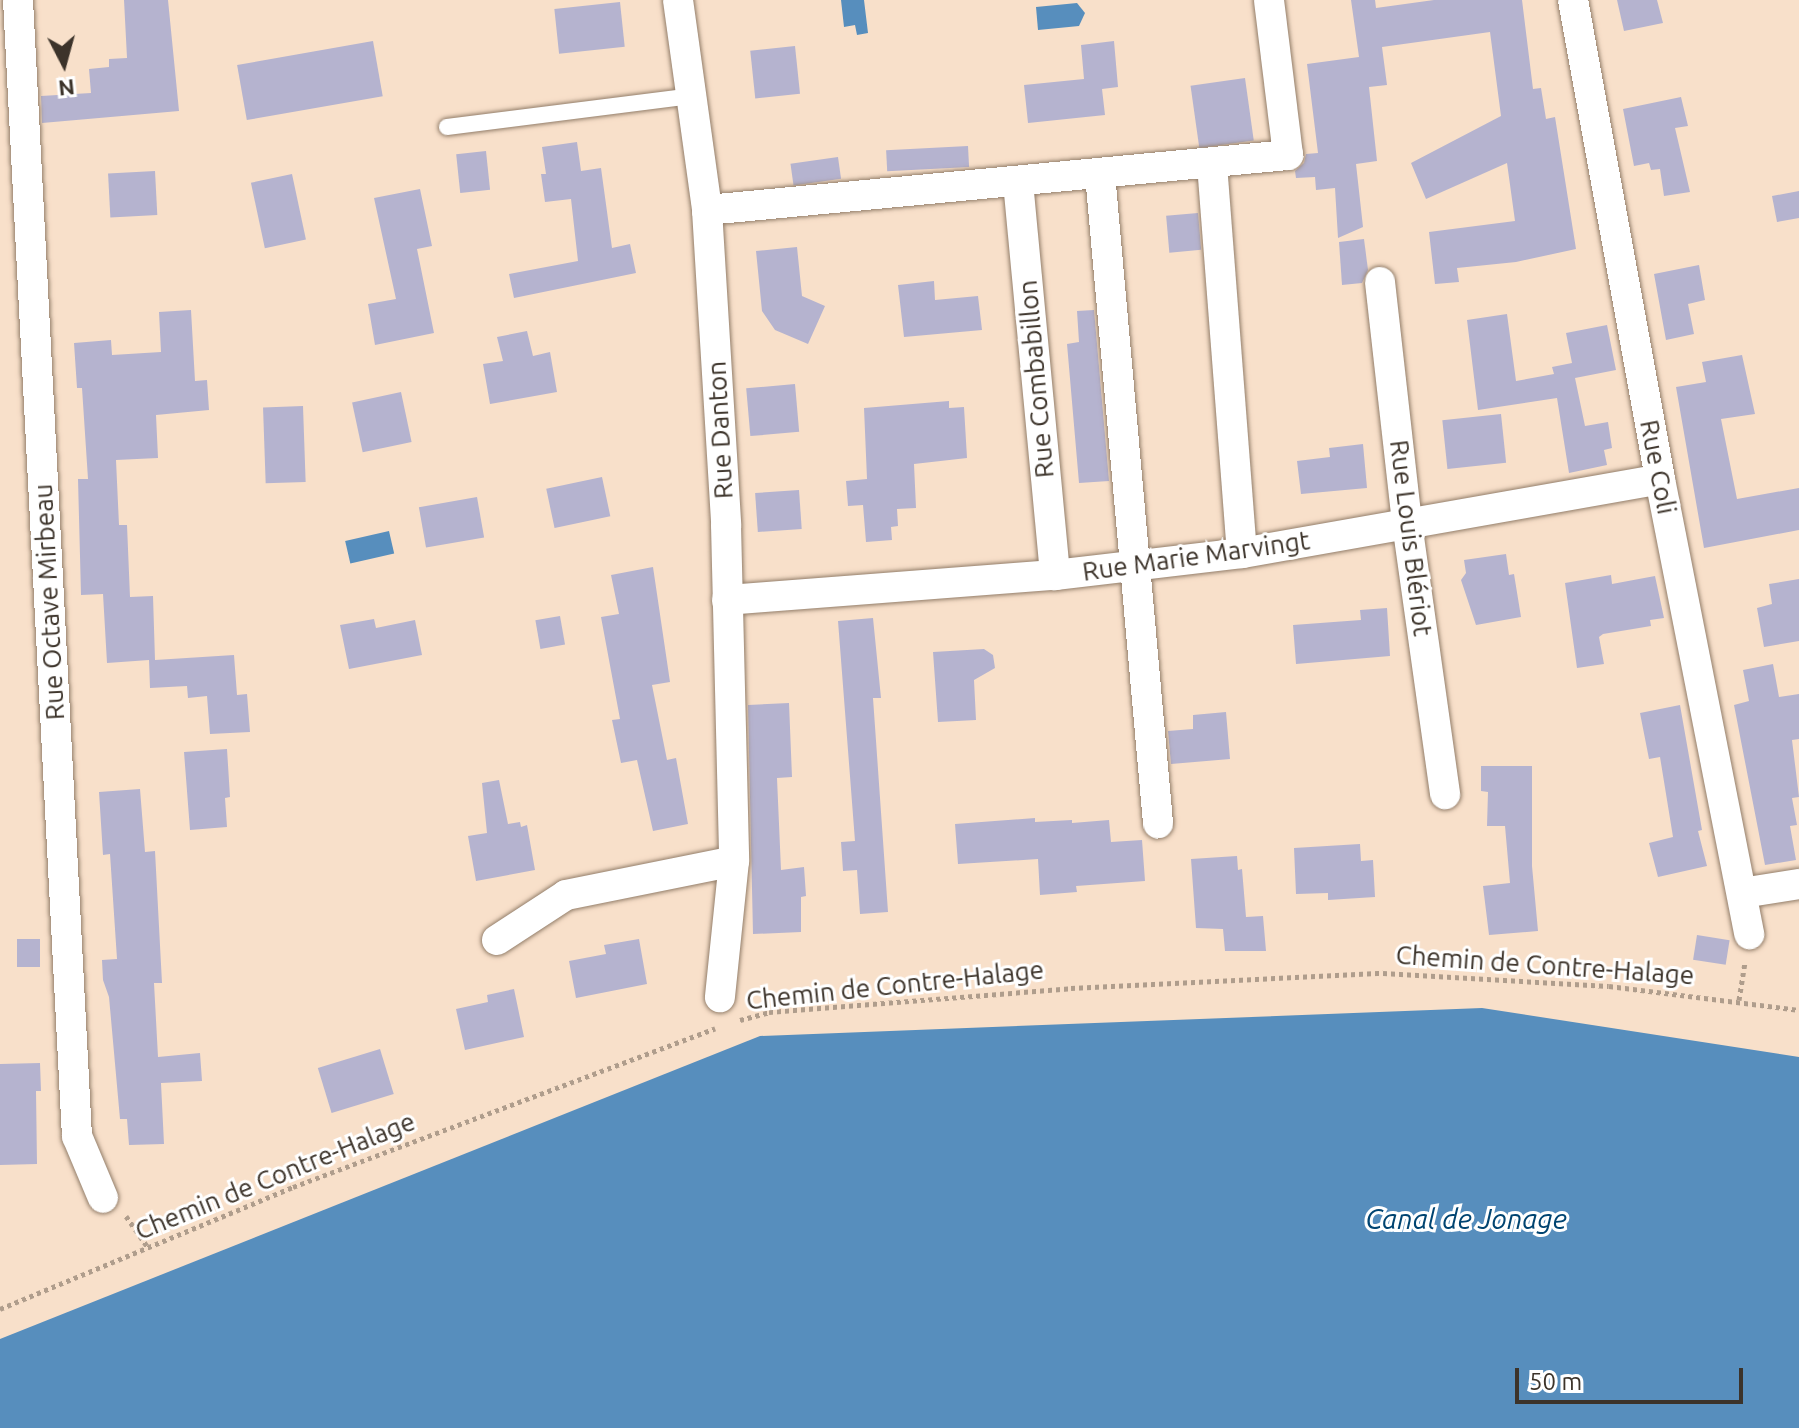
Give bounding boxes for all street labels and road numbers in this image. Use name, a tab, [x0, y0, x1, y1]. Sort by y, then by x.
street label: Rue Combabillon	[1012, 279, 1060, 479]
street label: Rue Danton	[701, 360, 739, 500]
street label: Rue Coli	[1634, 417, 1682, 517]
street label: Rue Louis Blériot	[1383, 438, 1439, 638]
street label: Rue Octave Mirbeau	[27, 483, 71, 721]
street label: Rue Marie Marvingt	[1080, 525, 1312, 587]
street label: Chemin de Contre-Halage	[1395, 939, 1695, 991]
street label: Chemin de Contre-Halage	[745, 954, 1045, 1016]
street label: Chemin de Contre-Halage	[130, 1106, 420, 1246]

